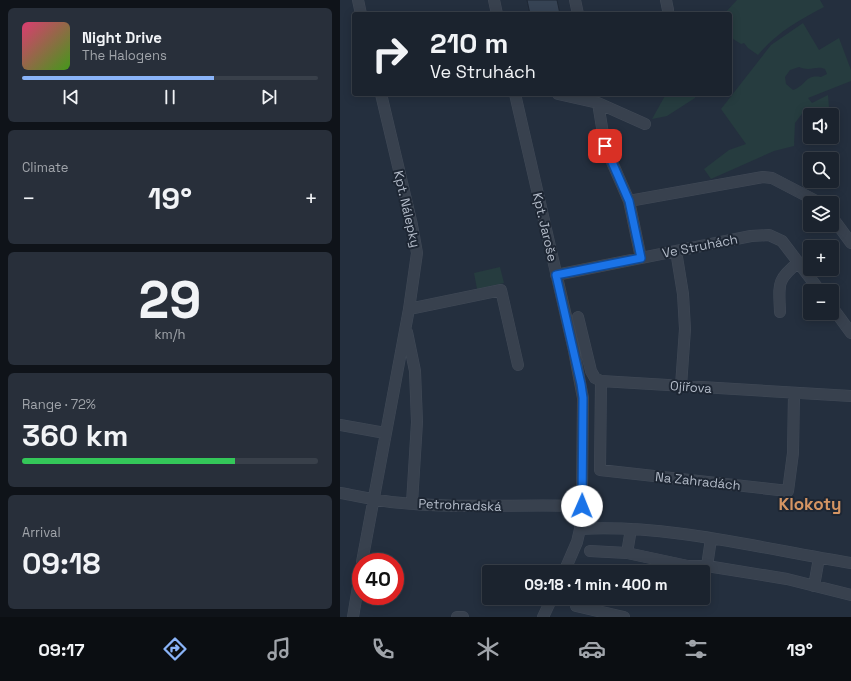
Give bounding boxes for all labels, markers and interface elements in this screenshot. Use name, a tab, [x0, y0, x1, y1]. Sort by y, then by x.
text: 210 m	[430, 25, 508, 61]
text: Night Drive	[82, 28, 162, 47]
icon: right	[364, 28, 416, 80]
text: The Halogens	[82, 47, 167, 64]
text: Ve Struhách	[430, 60, 536, 83]
icon: previous	[60, 86, 82, 108]
icon: pause	[159, 86, 181, 108]
icon: next	[258, 86, 280, 108]
map controls	[803, 108, 839, 320]
button: sound	[803, 108, 839, 144]
pin	[588, 129, 622, 163]
icon: arrive	[594, 135, 616, 157]
button: search	[803, 152, 839, 188]
text: Climate	[22, 159, 68, 176]
street label: Kpt. Nálepky	[390, 169, 424, 249]
text: 19°	[148, 179, 192, 218]
text: −	[22, 184, 36, 212]
text: +	[304, 184, 318, 212]
street label: Kpt. Jaroše	[529, 191, 561, 263]
button: layers	[803, 196, 839, 232]
street label: Ve Struhách	[661, 230, 739, 262]
button: +	[803, 240, 839, 276]
text: 29	[139, 267, 201, 333]
button: −	[803, 284, 839, 320]
text: km/h	[155, 326, 185, 343]
street label: Ojířova	[670, 377, 713, 397]
text: Range · 72%	[22, 396, 96, 413]
text: 360 km	[22, 416, 128, 455]
street label: Na Zahradách	[654, 468, 742, 494]
position arrow	[561, 485, 603, 527]
district label: Klokoty	[778, 493, 842, 515]
street label: Petrohradská	[418, 495, 502, 515]
text: Arrival	[22, 524, 61, 541]
text: 09:18	[22, 544, 100, 583]
speed limit sign: 40	[352, 553, 404, 605]
text: 09:18 · 1 min · 400 m	[524, 575, 668, 594]
icon: directions	[161, 635, 189, 663]
icon: music	[265, 635, 293, 663]
icon: phone	[369, 635, 397, 663]
icon: climate	[474, 635, 502, 663]
icon: car	[578, 635, 606, 663]
icon: filters	[682, 635, 710, 663]
text: 09:17	[38, 638, 84, 661]
text: 19°	[786, 638, 813, 661]

